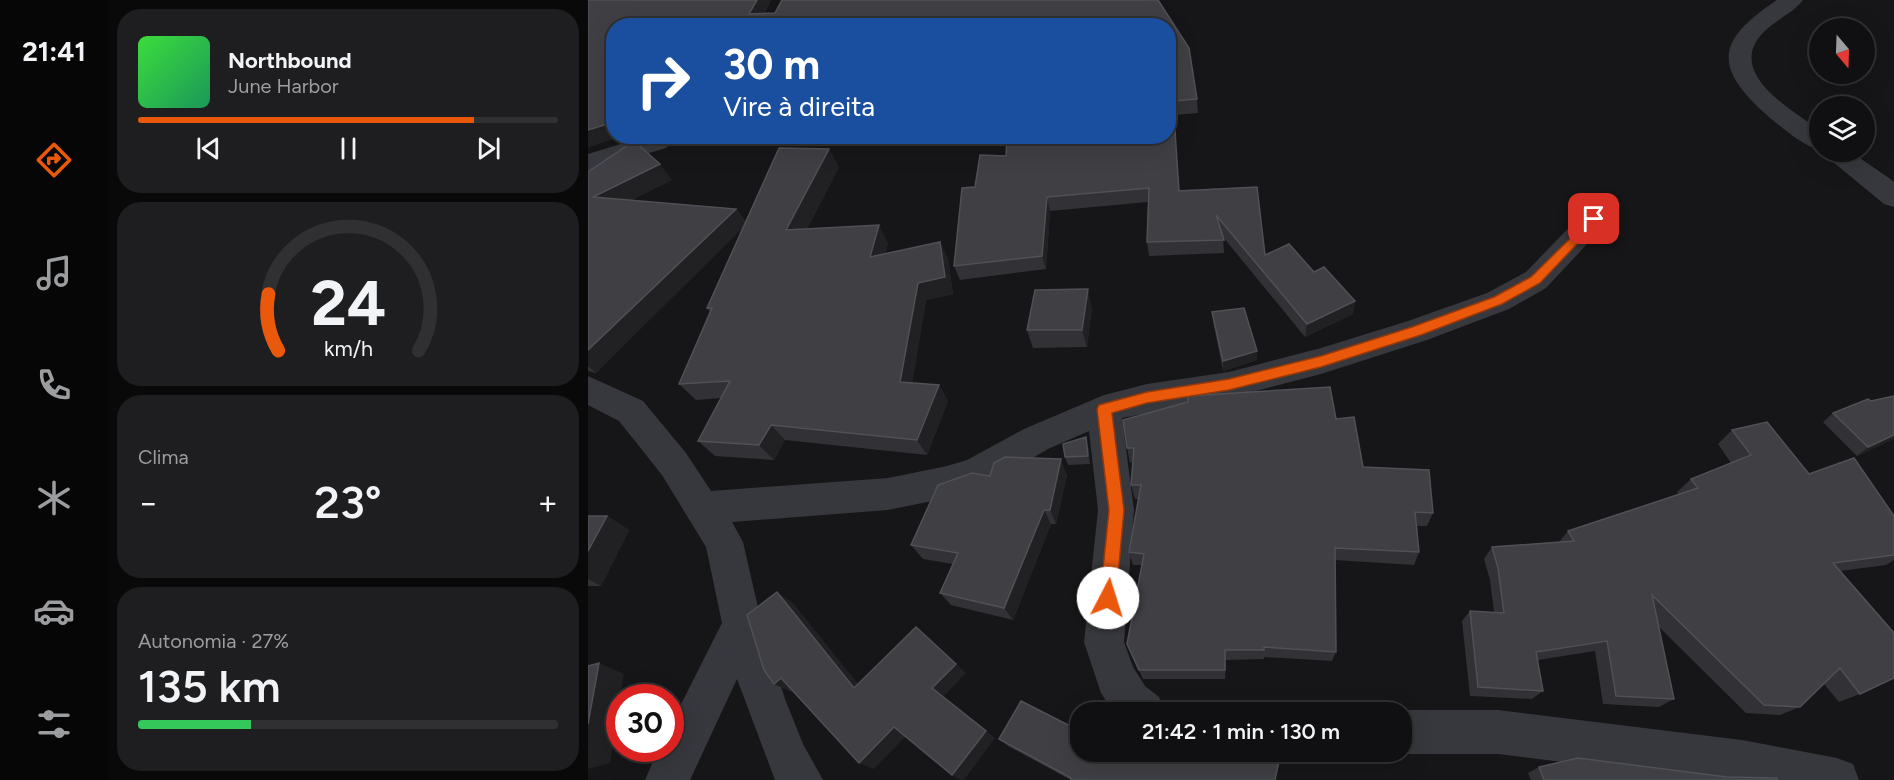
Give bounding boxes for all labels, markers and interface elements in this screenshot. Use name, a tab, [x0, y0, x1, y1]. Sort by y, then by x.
north arrow	[1809, 18, 1875, 84]
map controls	[1809, 18, 1875, 162]
text: 21:41	[22, 35, 86, 68]
text: 30 m	[723, 39, 820, 90]
icon: right	[624, 42, 702, 120]
text: Northbound	[228, 47, 352, 74]
text: June Harbor	[228, 74, 339, 98]
text: Vire à direita	[723, 90, 875, 123]
button: layers	[1809, 96, 1875, 162]
icon: previous	[192, 132, 225, 165]
icon: pause	[332, 132, 365, 165]
icon: next	[472, 132, 505, 165]
icon: directions	[33, 139, 75, 181]
pin	[1568, 193, 1619, 244]
icon: arrive	[1577, 202, 1610, 235]
icon: music	[33, 252, 75, 294]
text: 24	[310, 266, 386, 341]
text: km/h	[324, 336, 372, 361]
icon: phone	[33, 364, 75, 406]
text: Clima	[138, 445, 189, 469]
text: 23°	[314, 475, 382, 529]
icon: climate	[33, 477, 75, 519]
text: −	[138, 483, 159, 522]
text: +	[537, 483, 558, 522]
position arrow	[1076, 566, 1140, 630]
icon: car	[33, 590, 75, 632]
text: Autonomia · 27%	[138, 629, 289, 653]
text: 135 km	[138, 659, 281, 713]
speed limit sign: 30	[606, 684, 684, 762]
icon: filters	[33, 703, 75, 745]
text: 21:42 · 1 min · 130 m	[1142, 718, 1340, 745]

